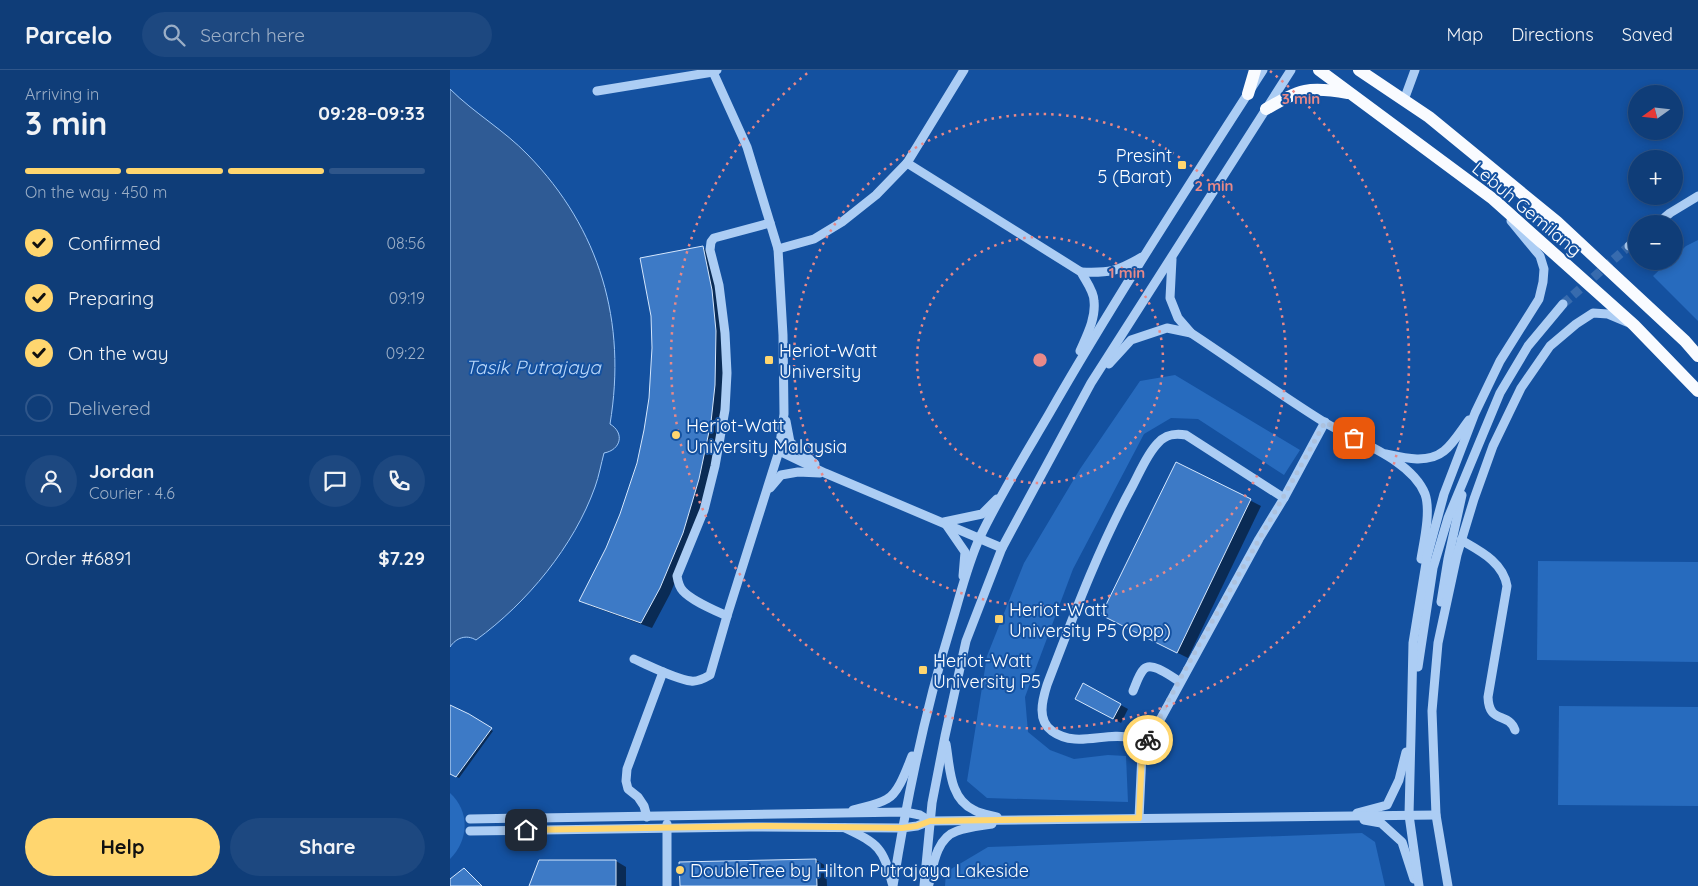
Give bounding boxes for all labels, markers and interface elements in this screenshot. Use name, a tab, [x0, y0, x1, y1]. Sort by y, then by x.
search box	[142, 12, 492, 57]
text: Parcelo	[25, 20, 112, 50]
icon: search	[160, 21, 188, 49]
text: Search here	[200, 23, 305, 47]
text: Map	[1446, 23, 1483, 46]
text: Directions	[1511, 23, 1594, 46]
text: Saved	[1622, 23, 1673, 46]
text: Arriving in	[25, 84, 99, 104]
north arrow	[1628, 85, 1682, 140]
map controls	[1628, 85, 1683, 270]
text: 3 min	[1282, 89, 1320, 108]
text: 09:28–09:33	[318, 101, 425, 125]
text: 3 min	[25, 103, 107, 143]
place label: Presint 5 (Barat)	[1097, 144, 1172, 188]
button: +	[1628, 150, 1683, 205]
street label: Lebuh Gemilang	[1468, 157, 1586, 261]
marker: Presint 5 (Barat)	[1176, 159, 1188, 171]
text: 2 min	[1194, 176, 1234, 195]
text: On the way · 450 m	[25, 182, 167, 202]
button: −	[1628, 215, 1683, 270]
icon: check	[25, 229, 53, 257]
text: Confirmed	[68, 231, 161, 255]
text: 08:56	[387, 233, 425, 253]
text: 1 min	[1109, 263, 1145, 282]
icon: check	[25, 284, 53, 312]
text: Preparing	[68, 286, 154, 310]
text: 09:19	[389, 288, 425, 308]
icon: check	[25, 339, 53, 367]
place label: Heriot-Watt University	[779, 339, 877, 383]
text: On the way	[68, 341, 169, 365]
text: 09:22	[386, 343, 425, 363]
centre of rings	[1031, 351, 1049, 369]
marker: Heriot-Watt University	[763, 354, 775, 366]
water label: Tasik Putrajaya	[465, 355, 602, 379]
text: Delivered	[68, 396, 151, 420]
place label: Heriot-Watt University Malaysia	[686, 414, 847, 458]
pin	[1333, 417, 1375, 459]
icon: bag	[1340, 424, 1368, 452]
marker: Heriot-Watt University Malaysia	[670, 429, 682, 441]
button: person	[25, 455, 77, 507]
button: chat	[309, 455, 361, 507]
button: phone	[373, 455, 425, 507]
text: Jordan	[89, 459, 154, 483]
text: Courier · 4.6	[89, 483, 175, 503]
text: Order #6891	[25, 546, 132, 570]
text: $7.29	[378, 546, 425, 570]
place label: Heriot-Watt University P5 (Opp)	[1009, 598, 1171, 642]
marker: Heriot-Watt University P5 (Opp)	[993, 613, 1005, 625]
place label: Heriot-Watt University P5	[933, 649, 1041, 693]
marker: Heriot-Watt University P5	[917, 664, 929, 676]
courier	[1123, 715, 1173, 765]
icon: bike	[1134, 726, 1162, 754]
pin	[505, 809, 547, 851]
icon: home	[512, 816, 540, 844]
button: Help	[25, 818, 220, 876]
button: Share	[230, 818, 425, 876]
place label: DoubleTree by Hilton Putrajaya Lakeside	[690, 859, 1029, 882]
marker: DoubleTree by Hilton Putrajaya Lakeside	[674, 864, 686, 876]

